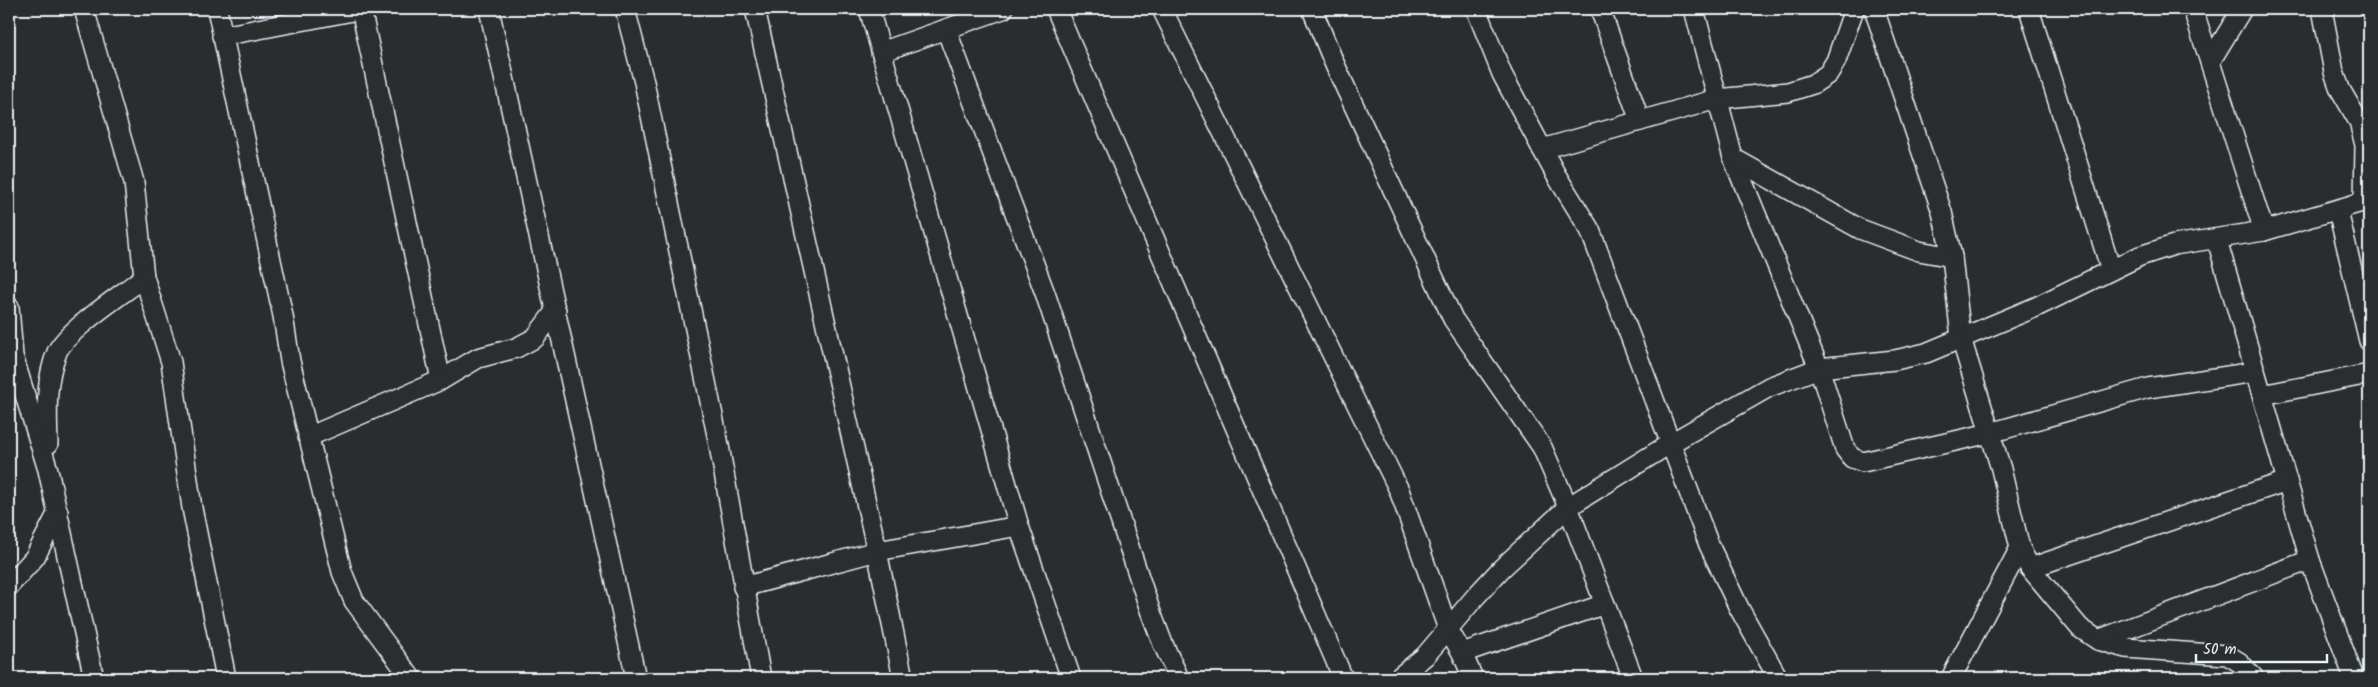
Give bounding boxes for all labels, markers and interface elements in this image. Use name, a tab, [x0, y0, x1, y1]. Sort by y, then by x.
scale bar	[2196, 632, 2327, 664]
text: 50 m	[2203, 638, 2237, 662]

